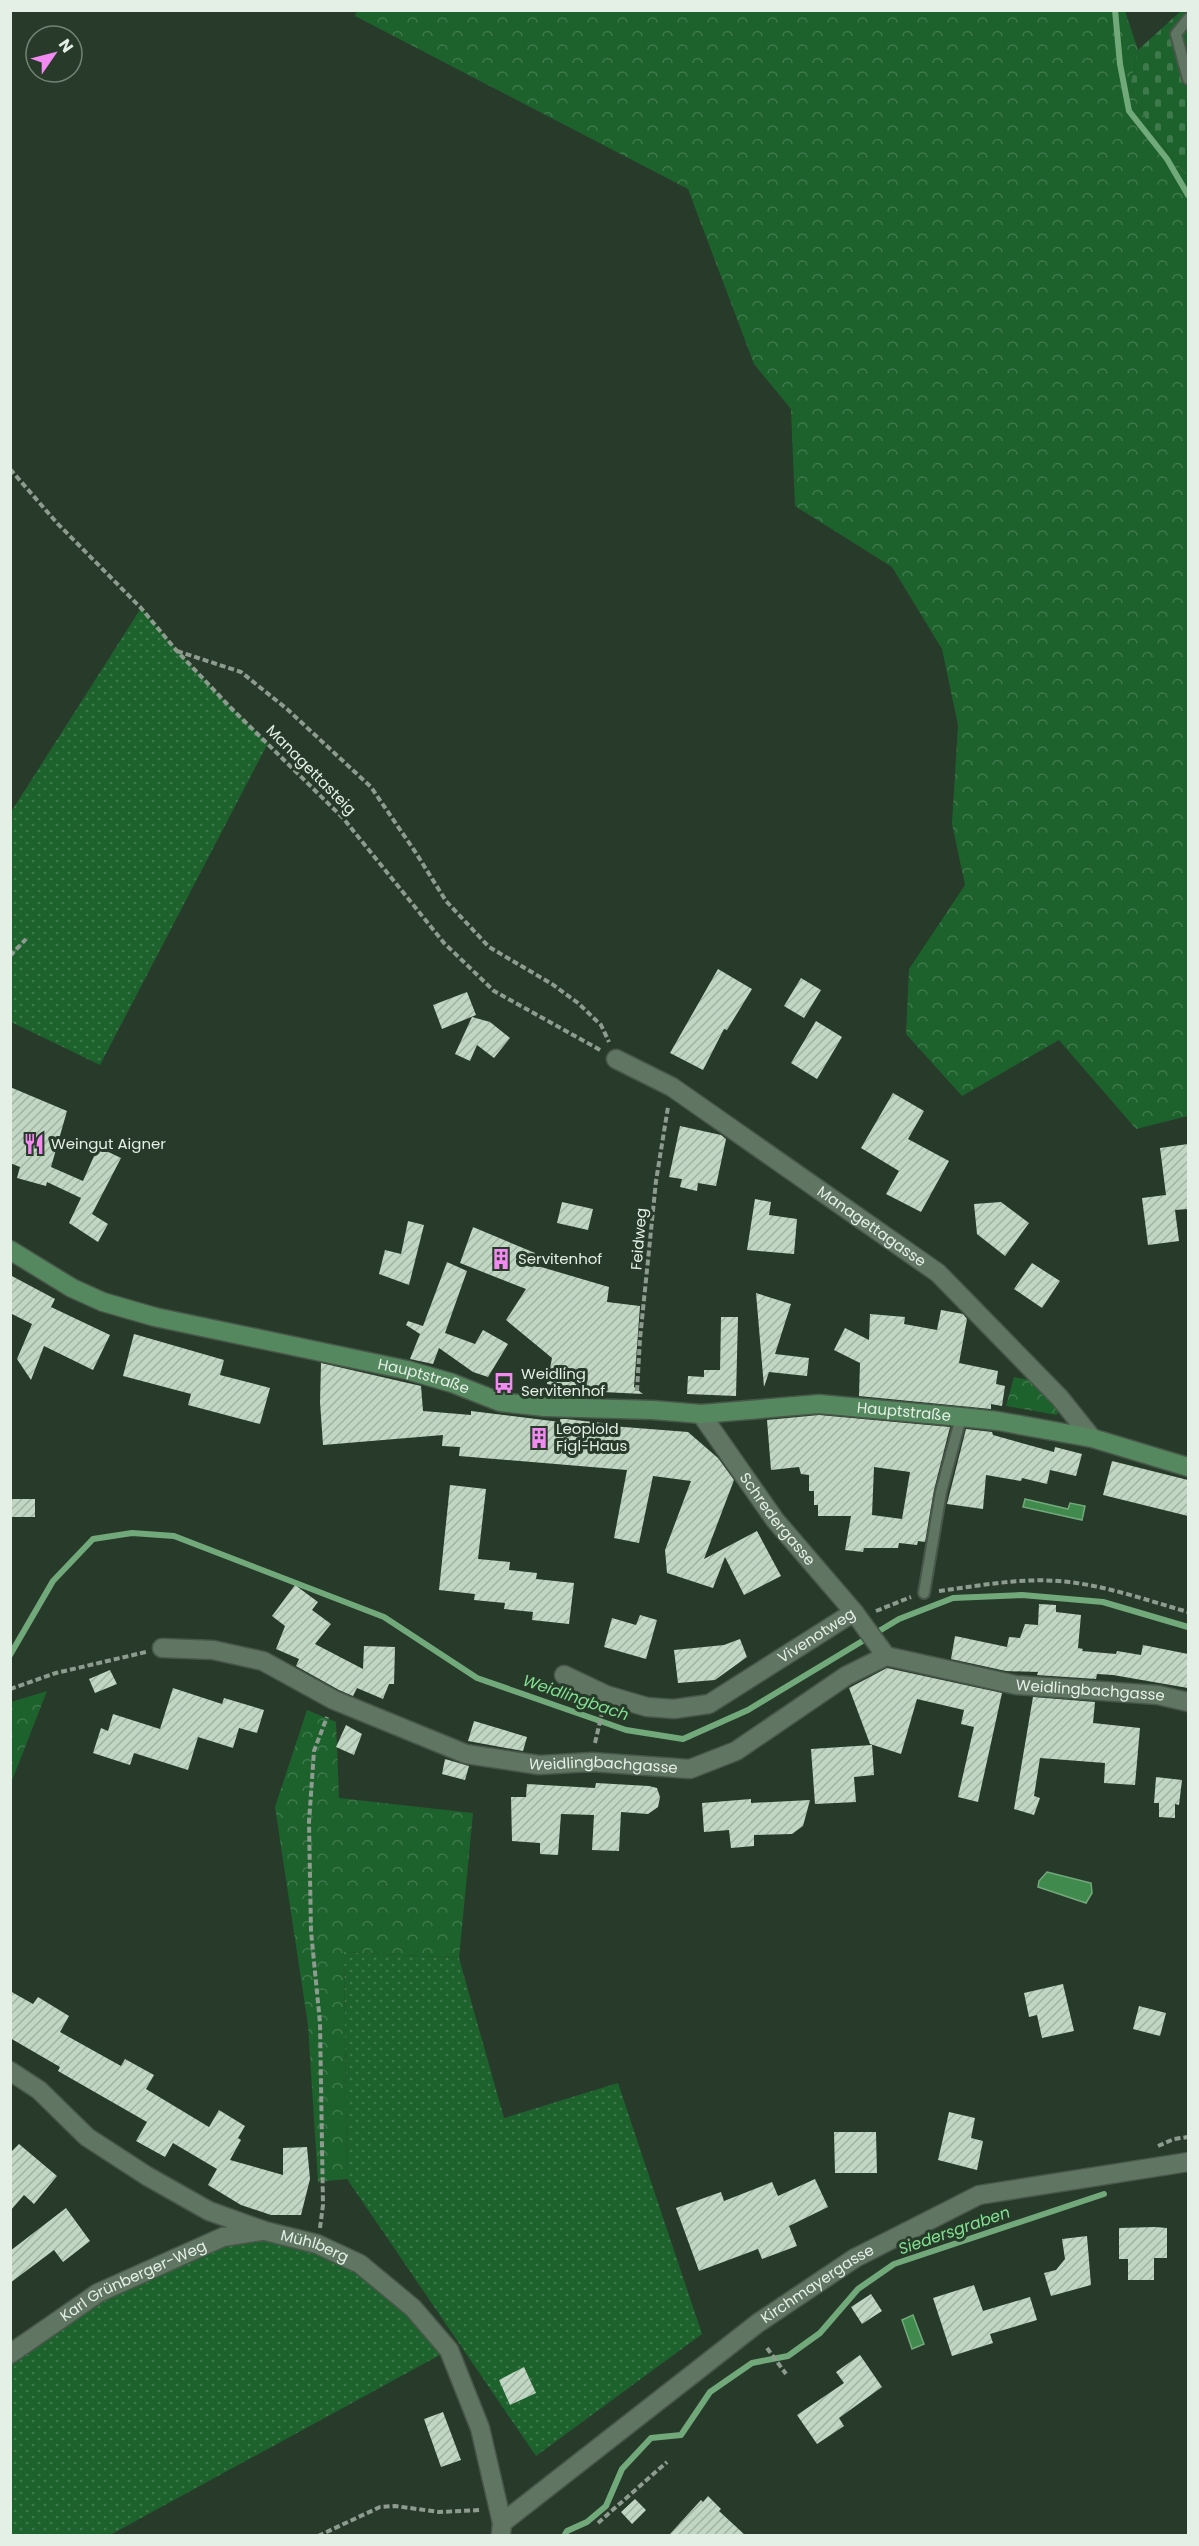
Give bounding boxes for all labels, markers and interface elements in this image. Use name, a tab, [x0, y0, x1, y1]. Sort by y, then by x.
north arrow	[24, 24, 84, 84]
text: N	[53, 34, 79, 57]
street label: Managettasteig	[262, 720, 361, 819]
restaurant icon: Weingut Aigner	[22, 1132, 46, 1156]
place label: Weingut Aigner	[51, 1133, 166, 1154]
street label: Managettagasse	[813, 1181, 930, 1272]
street label: Feidweg	[625, 1207, 652, 1271]
building icon: Servitenhof	[489, 1247, 513, 1271]
place label: Servitenhof	[518, 1248, 602, 1269]
street label: Hauptstraße	[376, 1353, 473, 1399]
place label: Weidling Servitenhof	[521, 1363, 605, 1401]
bus stop icon: Weidling Servitenhof	[492, 1371, 516, 1395]
street label: Hauptstraße	[856, 1397, 952, 1426]
place label: Leoplold Figl-Haus	[556, 1418, 627, 1456]
building icon: Leoplold Figl-Haus	[527, 1426, 551, 1450]
street label: Schredergasse	[735, 1468, 821, 1570]
street label: Vivenotweg	[773, 1603, 859, 1668]
water label: Weidlingbach	[520, 1669, 632, 1726]
street label: Weidlingbachgasse	[1015, 1674, 1167, 1706]
street label: Weidlingbachgasse	[527, 1751, 678, 1778]
water label: Siedersgraben	[895, 2201, 1013, 2260]
street label: Mühlberg	[278, 2224, 352, 2267]
street label: Karl Grünberger-Weg	[56, 2235, 209, 2326]
street label: Kirchmayergasse	[756, 2239, 877, 2328]

